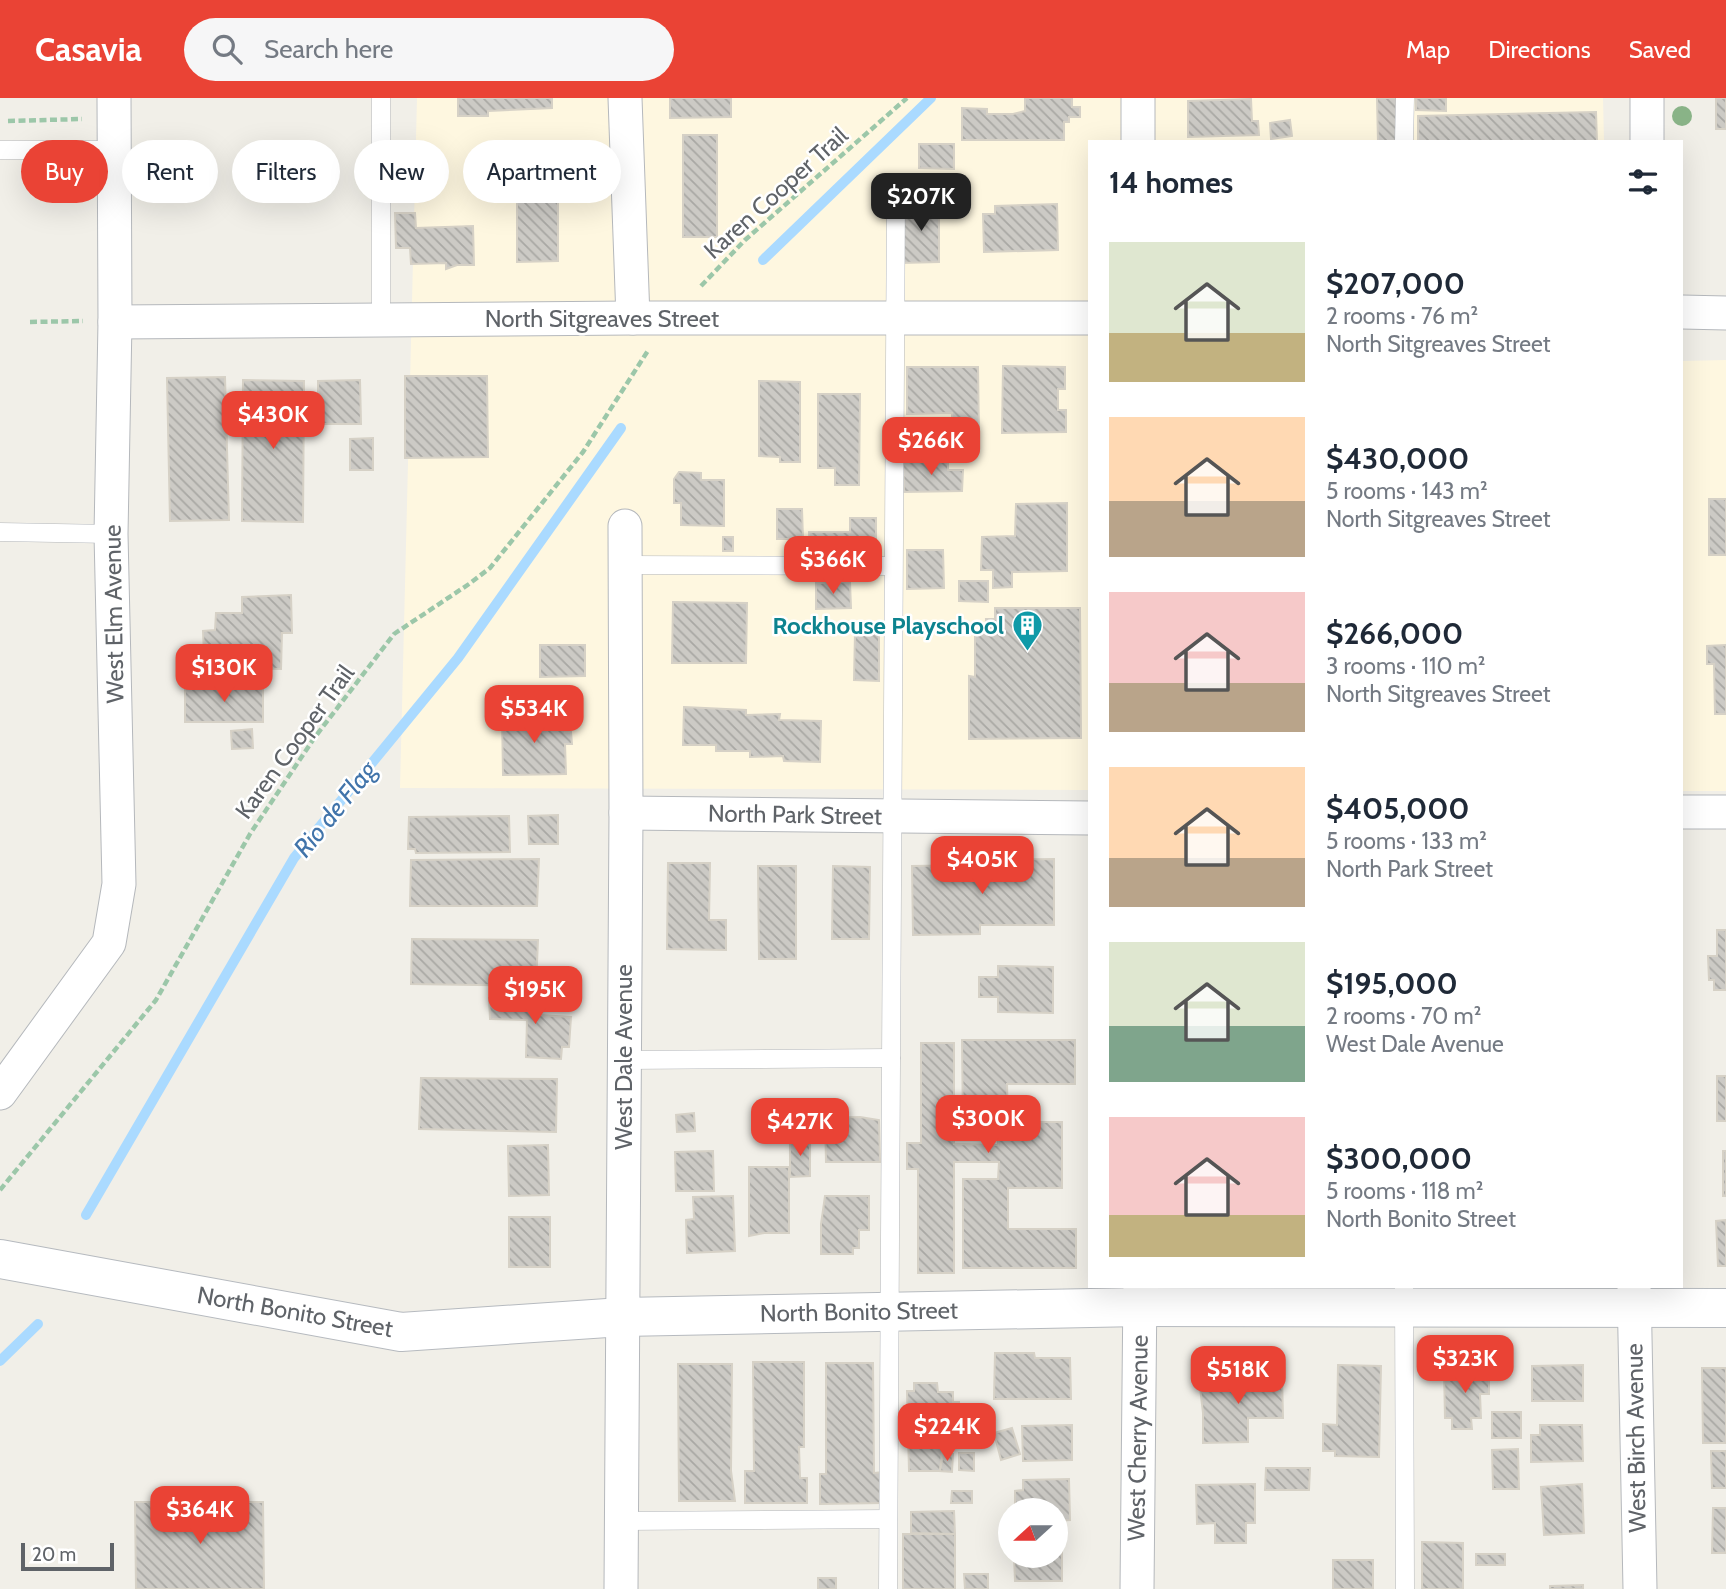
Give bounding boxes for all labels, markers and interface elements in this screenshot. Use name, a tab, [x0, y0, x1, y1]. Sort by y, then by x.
search box	[184, 18, 674, 81]
text: Casavia	[35, 29, 142, 69]
icon: search	[208, 30, 246, 68]
text: Search here	[264, 33, 393, 65]
text: Map	[1406, 35, 1450, 64]
text: Directions	[1488, 35, 1591, 64]
text: Saved	[1629, 35, 1691, 64]
street label: Karen Cooper Trail	[698, 120, 854, 265]
chip: Buy	[21, 140, 108, 203]
chip: Rent	[122, 140, 218, 203]
chip: Filters	[232, 140, 340, 203]
chip: New	[354, 140, 449, 203]
chip: Apartment	[463, 140, 621, 203]
icon: filters	[1624, 163, 1662, 201]
text: 14 homes	[1109, 164, 1233, 201]
pin: $207K	[872, 174, 970, 233]
text: $207K	[887, 182, 955, 210]
text: $207,000	[1326, 265, 1465, 302]
icon: home	[1165, 270, 1249, 354]
text: 2 rooms · 76 m²	[1326, 302, 1478, 330]
street label: North Sitgreaves Street	[485, 304, 719, 333]
text: North Sitgreaves Street	[1326, 330, 1551, 358]
pin: $430K	[224, 392, 322, 451]
text: $430K	[238, 400, 308, 428]
pin: $266K	[882, 418, 980, 477]
text: $266K	[898, 426, 964, 454]
text: $430,000	[1326, 440, 1469, 477]
icon: home	[1165, 445, 1249, 529]
text: 5 rooms · 143 m²	[1326, 477, 1488, 505]
text: North Sitgreaves Street	[1326, 505, 1551, 533]
street label: West Elm Avenue	[97, 524, 130, 704]
pin: $366K	[784, 536, 882, 596]
text: $366K	[800, 545, 866, 573]
building icon: Rockhouse Playschool	[1010, 609, 1044, 653]
place label: Rockhouse Playschool	[772, 611, 1004, 640]
text: $266,000	[1326, 615, 1463, 652]
icon: home	[1165, 620, 1249, 704]
pin: $130K	[175, 644, 273, 704]
text: 3 rooms · 110 m²	[1326, 652, 1485, 680]
text: $130K	[192, 653, 256, 681]
street label: Karen Cooper Trail	[229, 659, 360, 824]
text: North Sitgreaves Street	[1326, 680, 1551, 708]
pin: $534K	[485, 686, 583, 745]
text: $534K	[501, 694, 567, 722]
water label: Rio de Flag	[287, 754, 384, 863]
text: $405,000	[1326, 790, 1470, 827]
icon: home	[1165, 795, 1249, 879]
street label: North Park Street	[708, 798, 882, 831]
text: 5 rooms · 133 m²	[1326, 827, 1487, 855]
pin: $405K	[933, 836, 1031, 896]
text: $405K	[947, 845, 1017, 873]
text: North Park Street	[1326, 855, 1493, 883]
street label: West Dale Avenue	[609, 964, 638, 1150]
text: $195,000	[1326, 965, 1458, 1002]
pin: $195K	[486, 967, 584, 1026]
icon: home	[1165, 970, 1249, 1054]
text: $195K	[504, 975, 566, 1003]
text: 2 rooms · 70 m²	[1326, 1002, 1481, 1030]
text: West Dale Avenue	[1326, 1030, 1504, 1058]
pin: $300K	[939, 1096, 1037, 1155]
pin: $427K	[751, 1098, 849, 1158]
text: $300K	[952, 1104, 1024, 1132]
text: $427K	[767, 1107, 833, 1135]
text: $300,000	[1326, 1140, 1472, 1177]
icon: home	[1165, 1145, 1249, 1229]
text: 5 rooms · 118 m²	[1326, 1177, 1483, 1205]
text: North Bonito Street	[1326, 1205, 1516, 1233]
street label: North Bonito Street	[195, 1280, 395, 1343]
street label: North Bonito Street	[760, 1295, 958, 1328]
street label: West Cherry Avenue	[1121, 1335, 1154, 1541]
pin: $323K	[1416, 1336, 1514, 1395]
street label: West Birch Avenue	[1619, 1343, 1652, 1533]
text: $323K	[1433, 1344, 1497, 1372]
pin: $518K	[1189, 1346, 1287, 1406]
text: $518K	[1207, 1355, 1269, 1383]
pin: $224K	[898, 1404, 996, 1463]
text: $224K	[914, 1412, 980, 1440]
pin: $364K	[151, 1486, 249, 1546]
text: $364K	[166, 1495, 234, 1523]
north arrow	[998, 1498, 1068, 1568]
map controls	[998, 1498, 1068, 1568]
scale bar	[21, 1540, 114, 1572]
text: 20 m	[32, 1543, 76, 1566]

